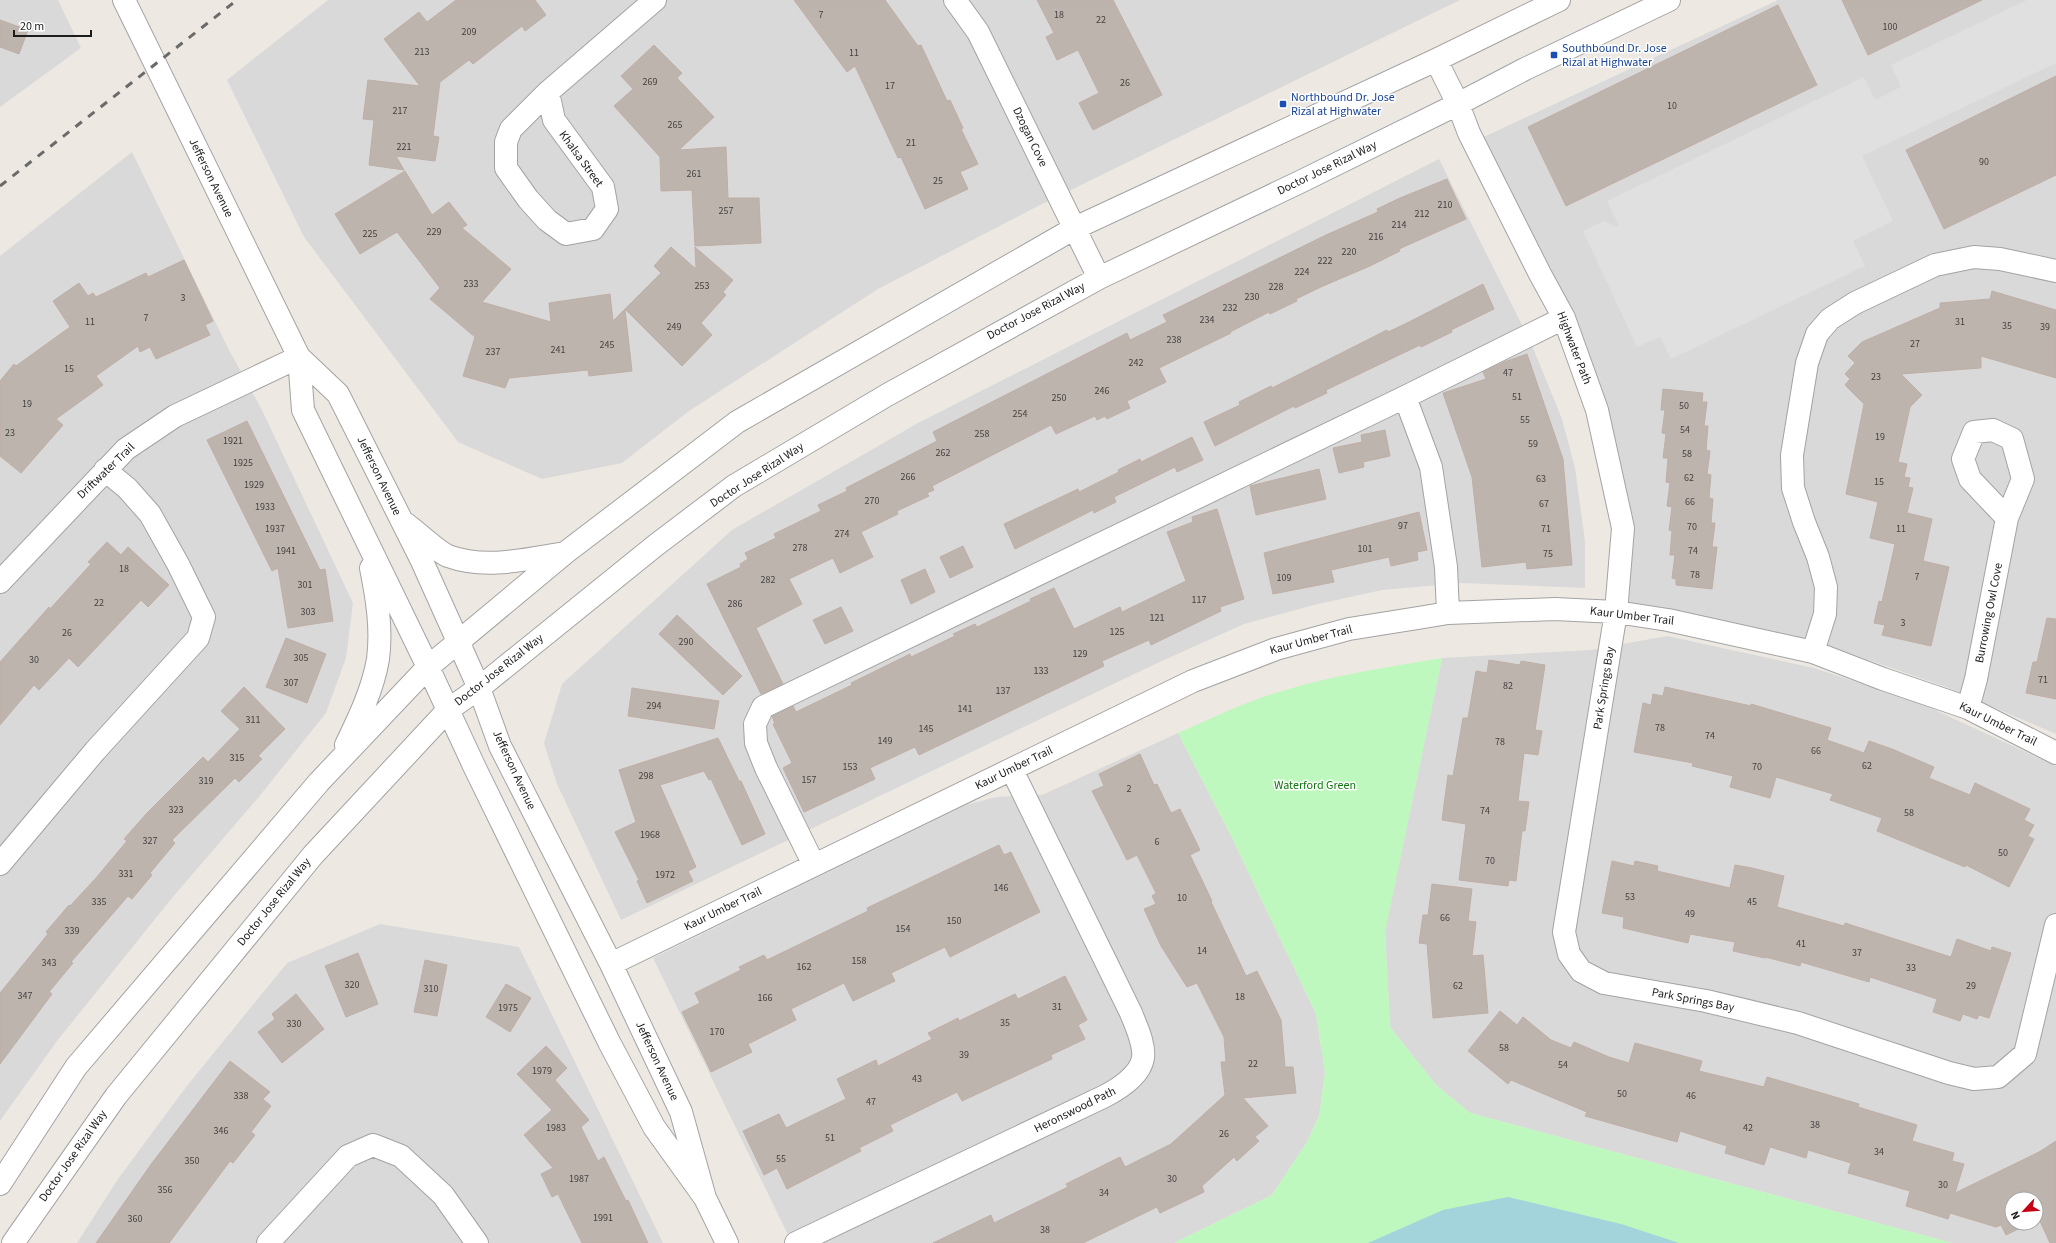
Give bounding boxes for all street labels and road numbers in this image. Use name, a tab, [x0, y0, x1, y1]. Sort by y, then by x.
street label: Dzogan Cove	[1008, 104, 1052, 170]
street label: Khalsa Street	[555, 127, 607, 191]
street label: Jefferson Avenue	[185, 136, 238, 220]
street label: Doctor Jose Rizal Way	[1274, 136, 1380, 199]
street label: Doctor Jose Rizal Way	[984, 278, 1088, 344]
street label: Highwater Path	[1552, 309, 1596, 387]
street label: Jefferson Avenue	[353, 434, 406, 518]
street label: Doctor Jose Rizal Way	[707, 438, 808, 512]
street label: Driftwater Trail	[73, 439, 139, 503]
street label: Burrowing Owl Cove	[1971, 561, 2007, 665]
street label: Kaur Umber Trail	[1589, 602, 1675, 630]
street label: Kaur Umber Trail	[1268, 621, 1354, 659]
street label: Doctor Jose Rizal Way	[451, 630, 547, 710]
street label: Park Springs Bay	[1589, 645, 1619, 731]
street label: Kaur Umber Trail	[1956, 698, 2040, 750]
street label: Jefferson Avenue	[488, 727, 540, 813]
street label: Kaur Umber Trail	[972, 742, 1056, 794]
street label: Doctor Jose Rizal Way	[233, 854, 315, 950]
street label: Kaur Umber Trail	[681, 883, 765, 935]
street label: Park Springs Bay	[1650, 984, 1736, 1016]
street label: Jefferson Avenue	[631, 1018, 683, 1104]
street label: Heronswood Path	[1031, 1083, 1119, 1137]
street label: Doctor Jose Rizal Way	[35, 1106, 111, 1205]

